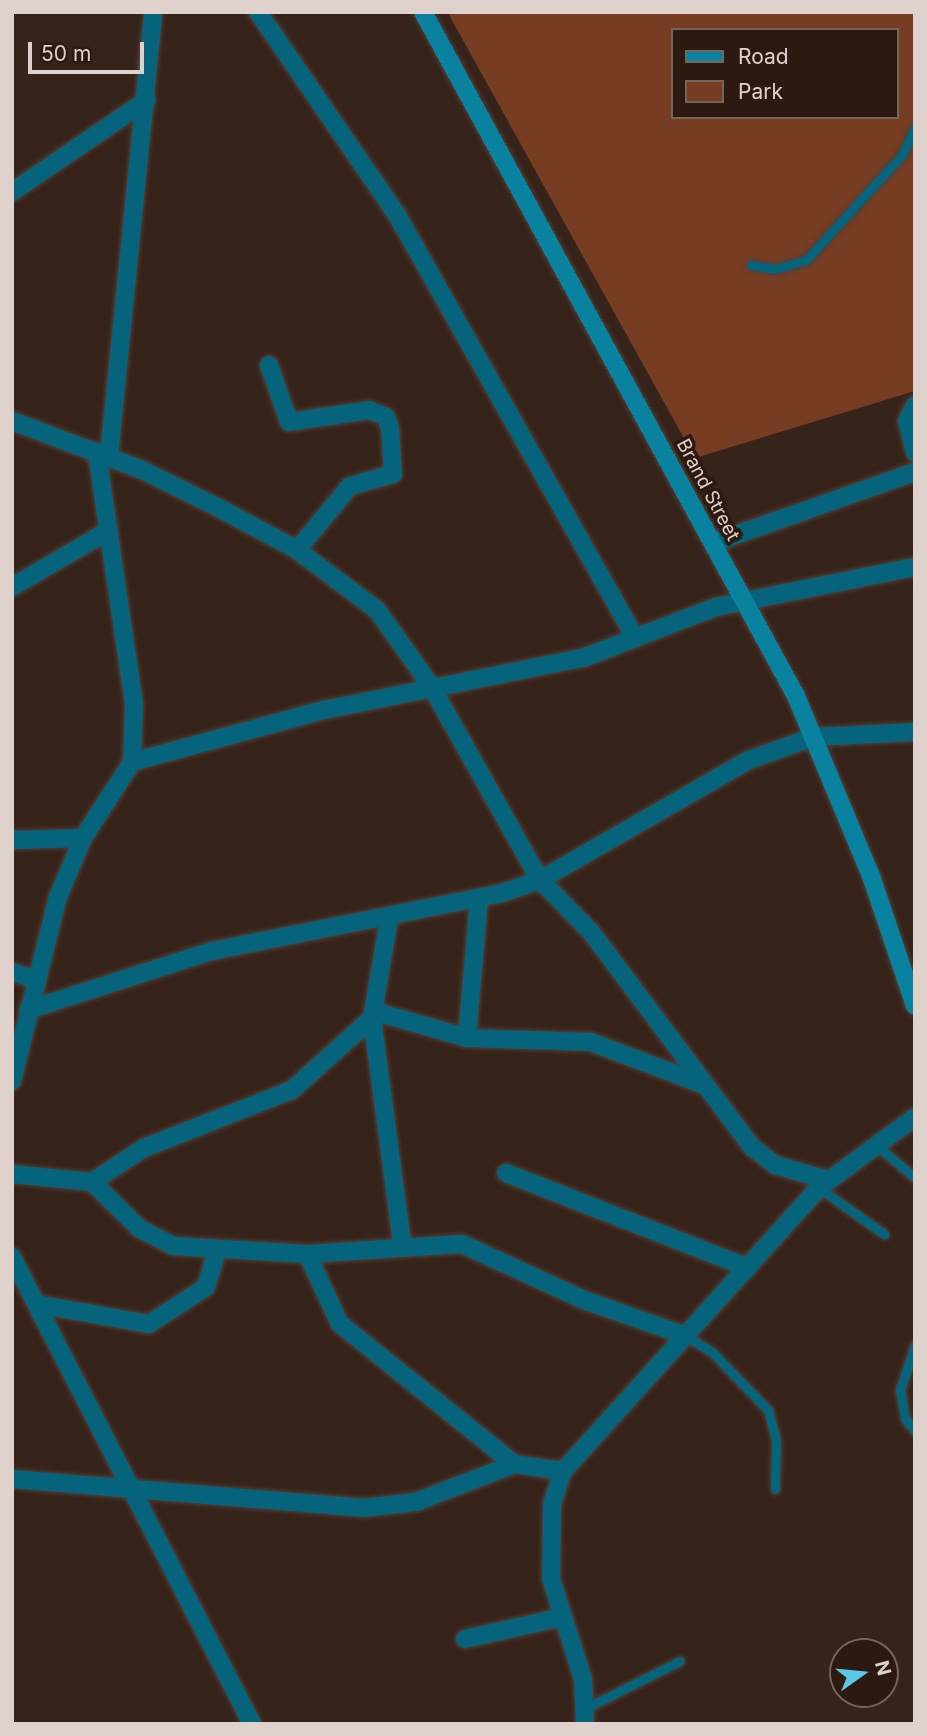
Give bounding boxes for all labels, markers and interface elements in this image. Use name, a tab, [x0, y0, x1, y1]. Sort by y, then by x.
scale bar	[32, 28, 147, 72]
legend	[671, 28, 899, 119]
text: 50 m	[41, 41, 91, 66]
text: Road	[738, 44, 789, 69]
text: Park	[738, 79, 783, 104]
street label: Brand Street	[672, 435, 744, 545]
north arrow	[829, 1638, 899, 1708]
text: N	[870, 1658, 896, 1678]

